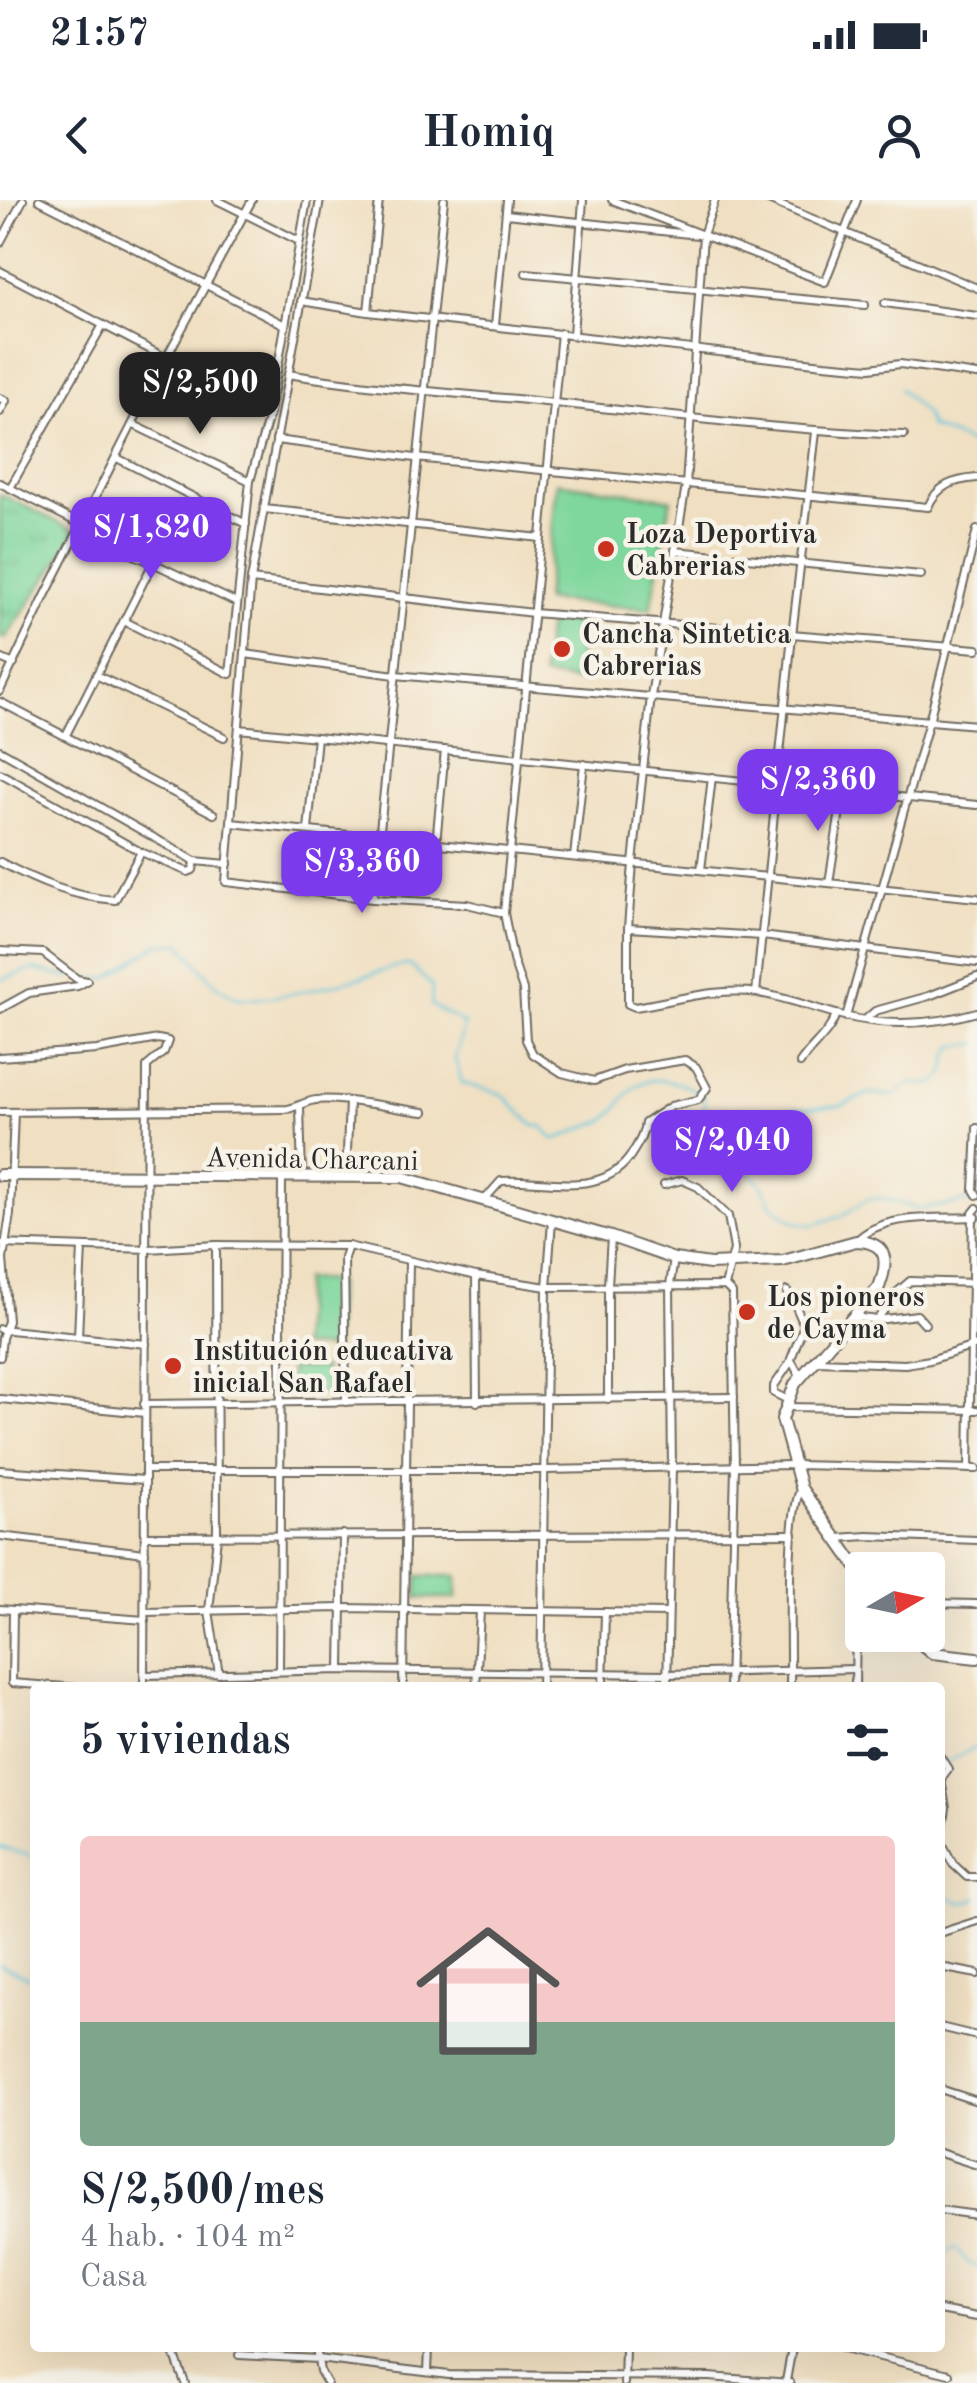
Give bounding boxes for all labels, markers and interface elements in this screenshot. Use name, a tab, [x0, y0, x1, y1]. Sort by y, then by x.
text: 21:57	[50, 16, 149, 54]
icon: back	[50, 108, 105, 163]
icon: person	[872, 108, 927, 163]
text: Homiq	[422, 112, 555, 157]
pin: S/2,500	[108, 352, 292, 437]
text: S/2,500	[141, 368, 259, 400]
pin: S/1,820	[59, 497, 243, 582]
text: S/1,820	[92, 513, 210, 545]
place label: Loza Deportiva Cabrerias	[626, 522, 817, 582]
marker: Loza Deportiva Cabrerias	[595, 538, 617, 560]
place label: Cancha Sintetica Cabrerias	[582, 622, 792, 682]
marker: Cancha Sintetica Cabrerias	[551, 638, 573, 660]
pin: S/2,360	[726, 749, 910, 834]
text: S/2,360	[759, 765, 877, 797]
pin: S/3,360	[270, 831, 454, 916]
text: S/3,360	[303, 847, 421, 879]
pin: S/2,040	[640, 1110, 824, 1195]
text: S/2,040	[673, 1126, 791, 1158]
street label: Avenida Charcani	[205, 1145, 419, 1177]
place label: Los pioneros de Cayma	[767, 1285, 924, 1345]
marker: Los pioneros de Cayma	[736, 1301, 758, 1323]
place label: Institución educativa inicial San Rafael	[193, 1339, 453, 1399]
marker: Institución educativa inicial San Rafael	[162, 1355, 184, 1377]
north arrow	[845, 1552, 945, 1652]
map controls	[845, 1552, 945, 1652]
icon: filters	[840, 1715, 895, 1770]
text: 5 viviendas	[80, 1721, 291, 1763]
icon: home	[398, 1901, 578, 2081]
text: S/2,500/mes	[80, 2171, 325, 2213]
text: 4 hab. · 104 m²	[80, 2222, 295, 2254]
text: Casa	[80, 2262, 147, 2294]

